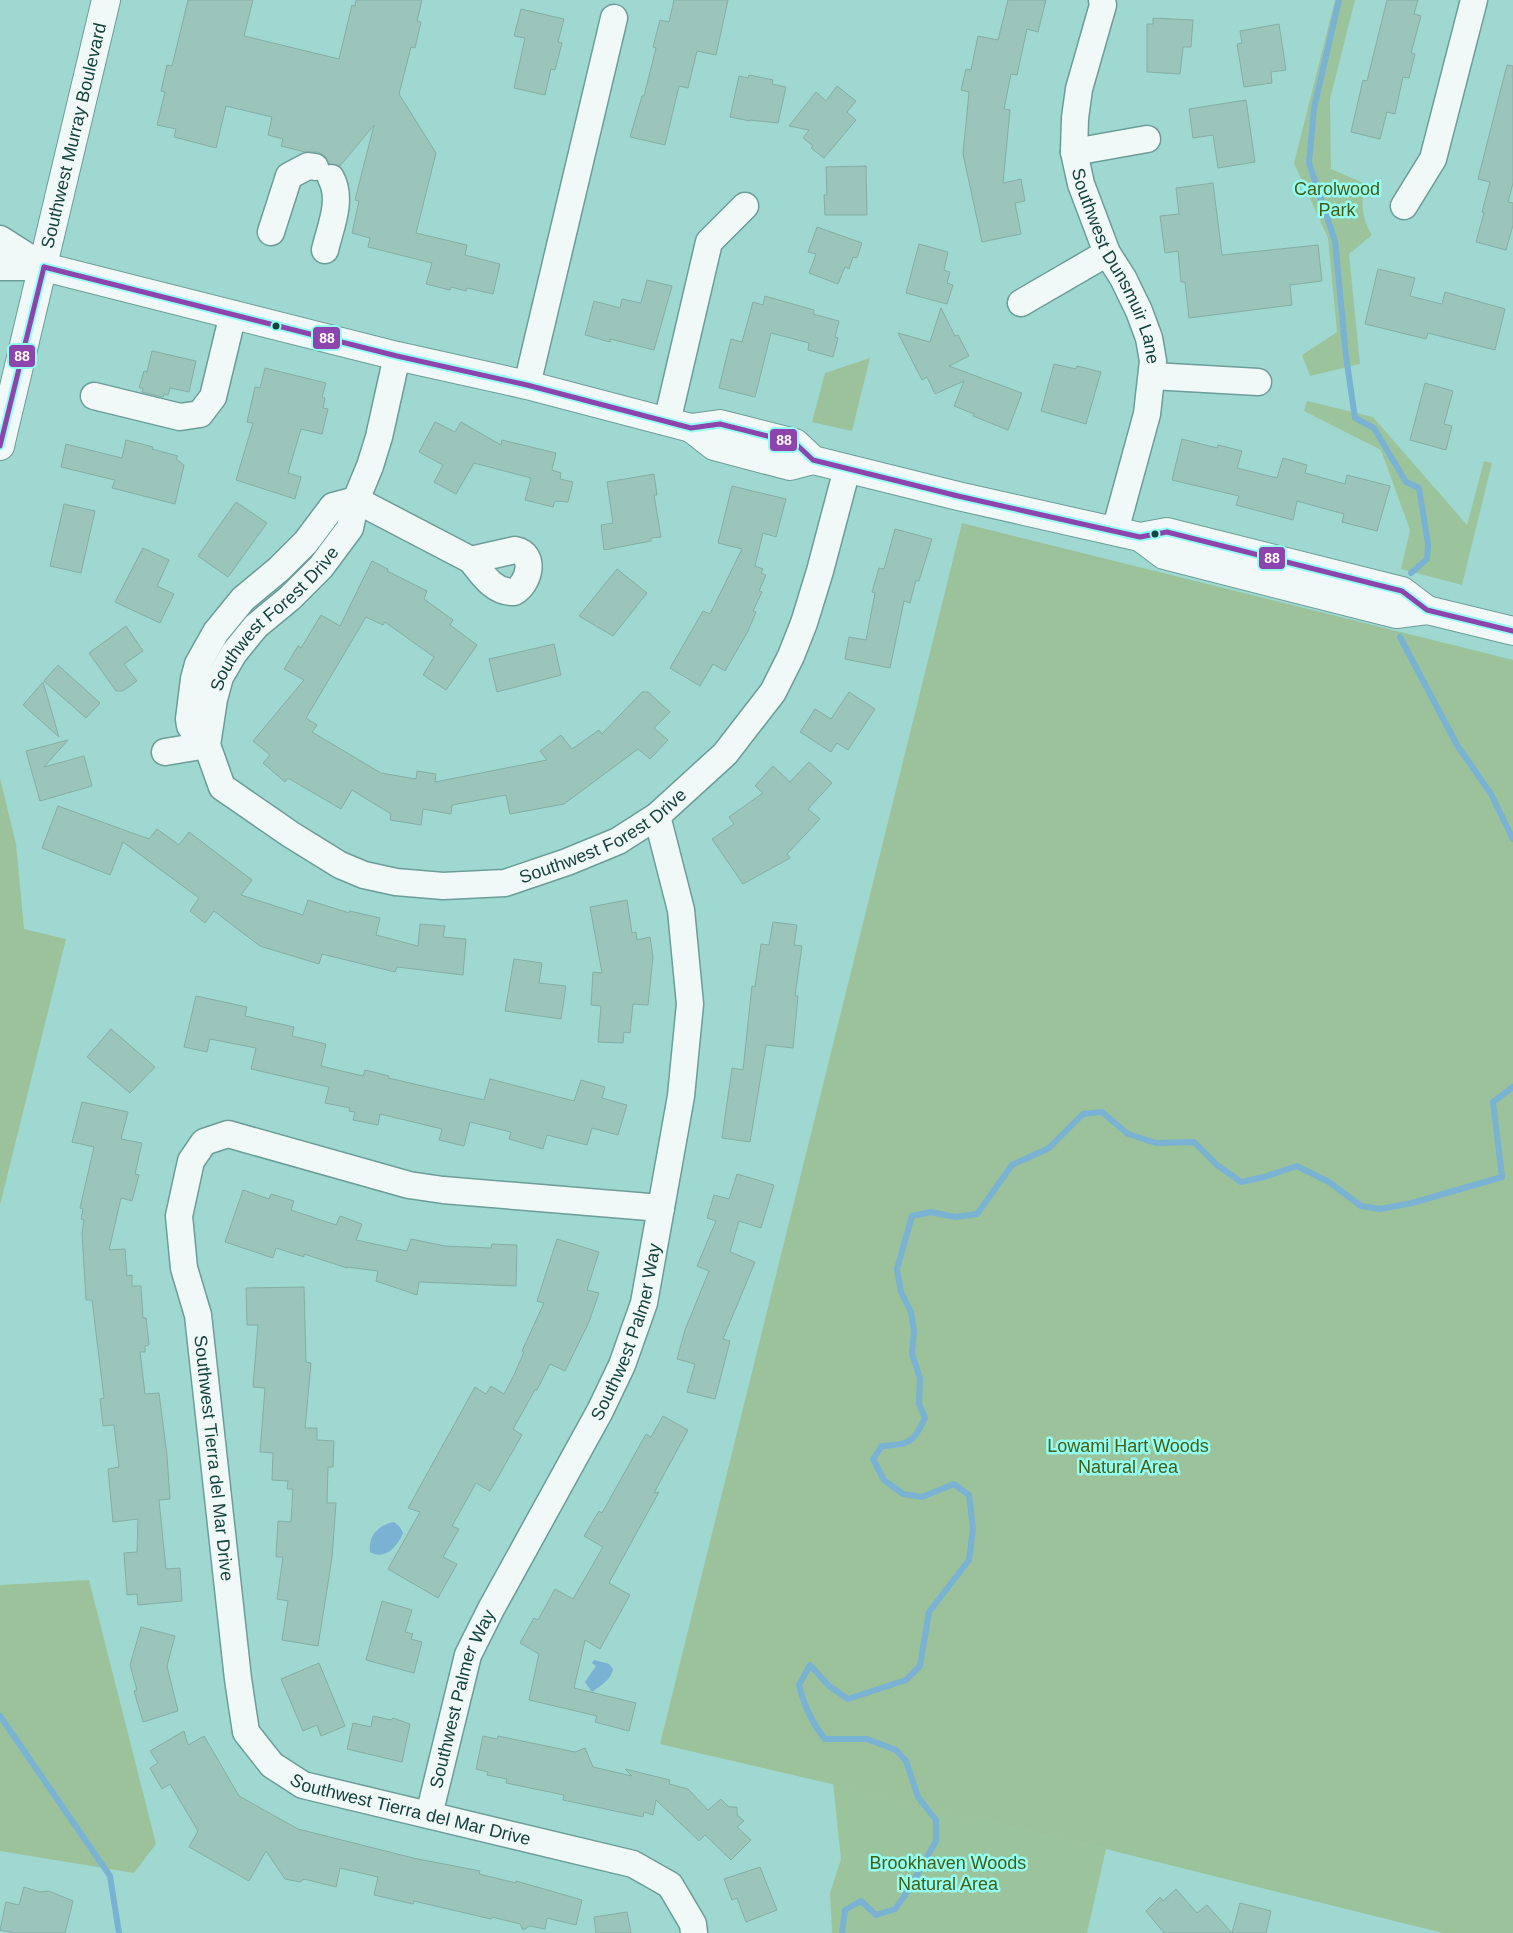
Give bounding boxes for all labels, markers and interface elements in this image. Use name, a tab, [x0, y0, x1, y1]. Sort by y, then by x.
street label: Southwest Murray Boulevard	[37, 21, 110, 250]
street label: Southwest Dunsmuir Lane	[1068, 166, 1163, 366]
park label: Carolwood Park	[1294, 179, 1380, 220]
unlabelled marker	[271, 321, 281, 331]
line badge: 88	[312, 326, 341, 350]
text: 88	[319, 330, 335, 346]
line badge: 88	[8, 344, 36, 368]
text: 88	[14, 348, 30, 364]
line badge: 88	[769, 428, 798, 452]
text: 88	[776, 432, 792, 448]
unlabelled marker	[1150, 529, 1160, 539]
street label: Southwest Forest Drive	[207, 543, 343, 693]
line badge: 88	[1258, 546, 1286, 570]
text: 88	[1264, 550, 1280, 566]
street label: Southwest Forest Drive	[517, 784, 690, 887]
street label: Southwest Palmer Way	[587, 1242, 664, 1424]
street label: Southwest Tierra del Mar Drive	[190, 1334, 237, 1582]
park label: Lowami Hart Woods Natural Area	[1047, 1436, 1209, 1477]
street label: Southwest Palmer Way	[426, 1606, 499, 1790]
street label: Southwest Tierra del Mar Drive	[286, 1769, 533, 1849]
park label: Brookhaven Woods Natural Area	[870, 1853, 1026, 1894]

